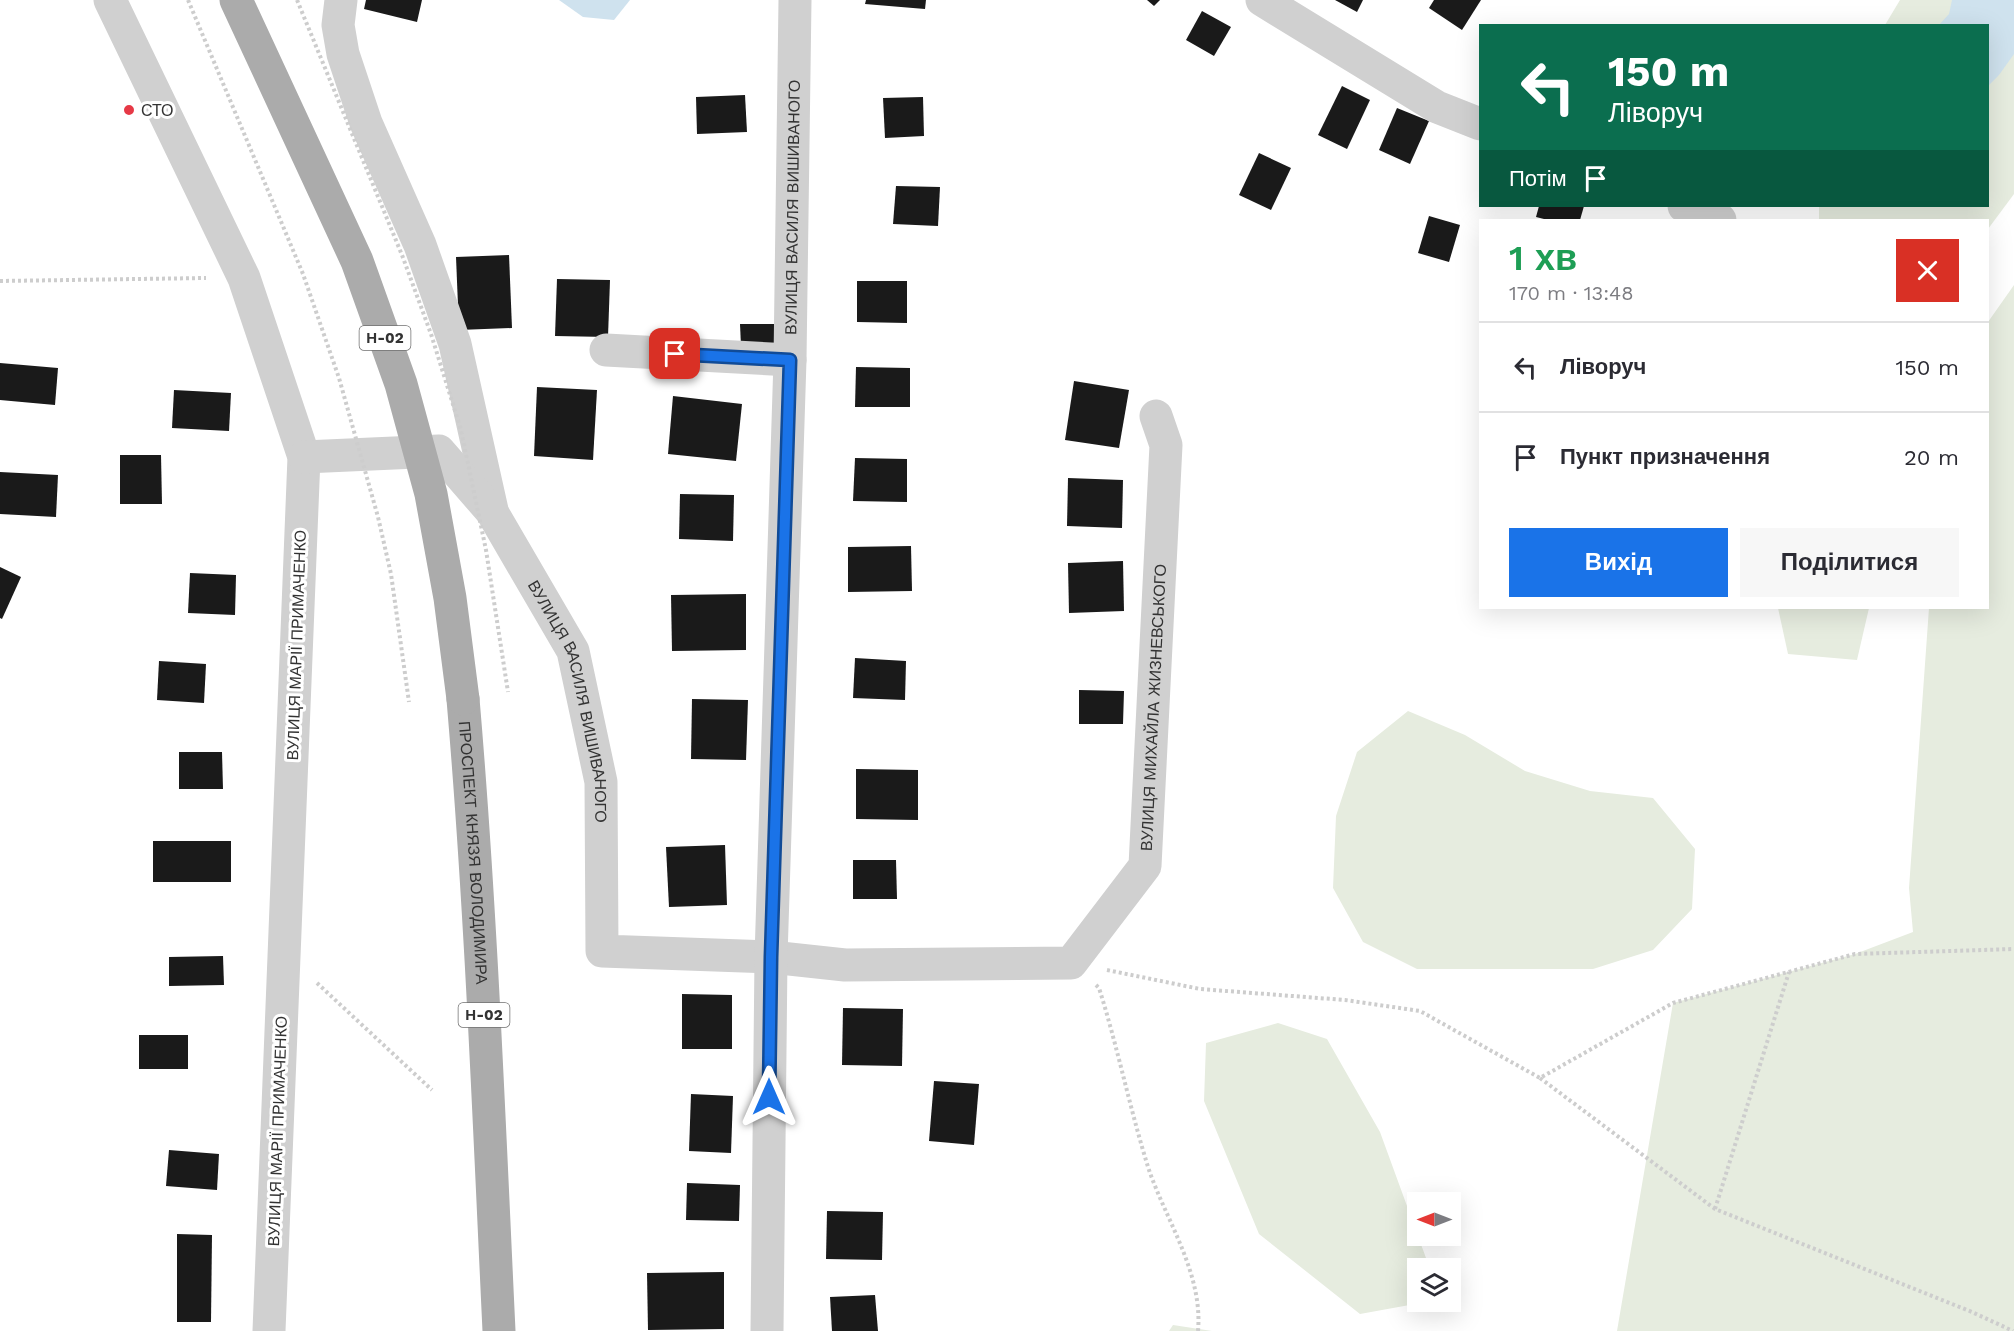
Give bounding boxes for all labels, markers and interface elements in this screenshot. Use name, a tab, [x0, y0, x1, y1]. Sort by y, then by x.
text: 150 m	[1608, 47, 1729, 96]
icon: left	[1509, 48, 1587, 126]
street label: ВУЛИЦЯ ВАСИЛЯ ВИШИВАНОГО	[781, 80, 804, 335]
text: Ліворуч	[1608, 97, 1703, 129]
place label: СТО	[141, 101, 174, 120]
marker: СТО	[122, 103, 136, 117]
icon: arrive	[1579, 162, 1612, 195]
text: Потім	[1509, 166, 1567, 191]
text: 1 хв	[1509, 237, 1577, 279]
button: close	[1896, 239, 1959, 302]
text: 170 m · 13:48	[1509, 281, 1634, 305]
road number: Н-02	[360, 326, 410, 350]
pin	[649, 328, 700, 379]
icon: arrive	[658, 337, 691, 370]
icon: left	[1509, 351, 1542, 384]
text: Ліворуч	[1560, 354, 1646, 379]
text: 150 m	[1895, 355, 1959, 380]
icon: arrive	[1509, 441, 1542, 474]
text: Пункт призначення	[1560, 444, 1770, 469]
text: 20 m	[1904, 445, 1959, 470]
button: Вихід	[1509, 528, 1728, 597]
button: Поділитися	[1740, 528, 1959, 597]
street label: ВУЛИЦЯ МАРІЇ ПРИМАЧЕНКО	[283, 529, 310, 761]
street label: ВУЛИЦЯ МИХАЙЛА ЖИЗНЕВСЬКОГО	[1137, 564, 1170, 851]
street label: ВУЛИЦЯ ВАСИЛЯ ВИШИВАНОГО	[524, 577, 610, 823]
street label: ПРОСПЕКТ КНЯЗЯ ВОЛОДИМИРА	[455, 720, 491, 985]
road number: Н-02	[458, 1003, 510, 1027]
street label: ВУЛИЦЯ МАРІЇ ПРИМАЧЕНКО	[264, 1015, 291, 1247]
position arrow	[737, 1065, 801, 1129]
north arrow	[1407, 1192, 1461, 1246]
map controls	[1407, 1192, 1461, 1312]
button: layers	[1407, 1258, 1461, 1312]

